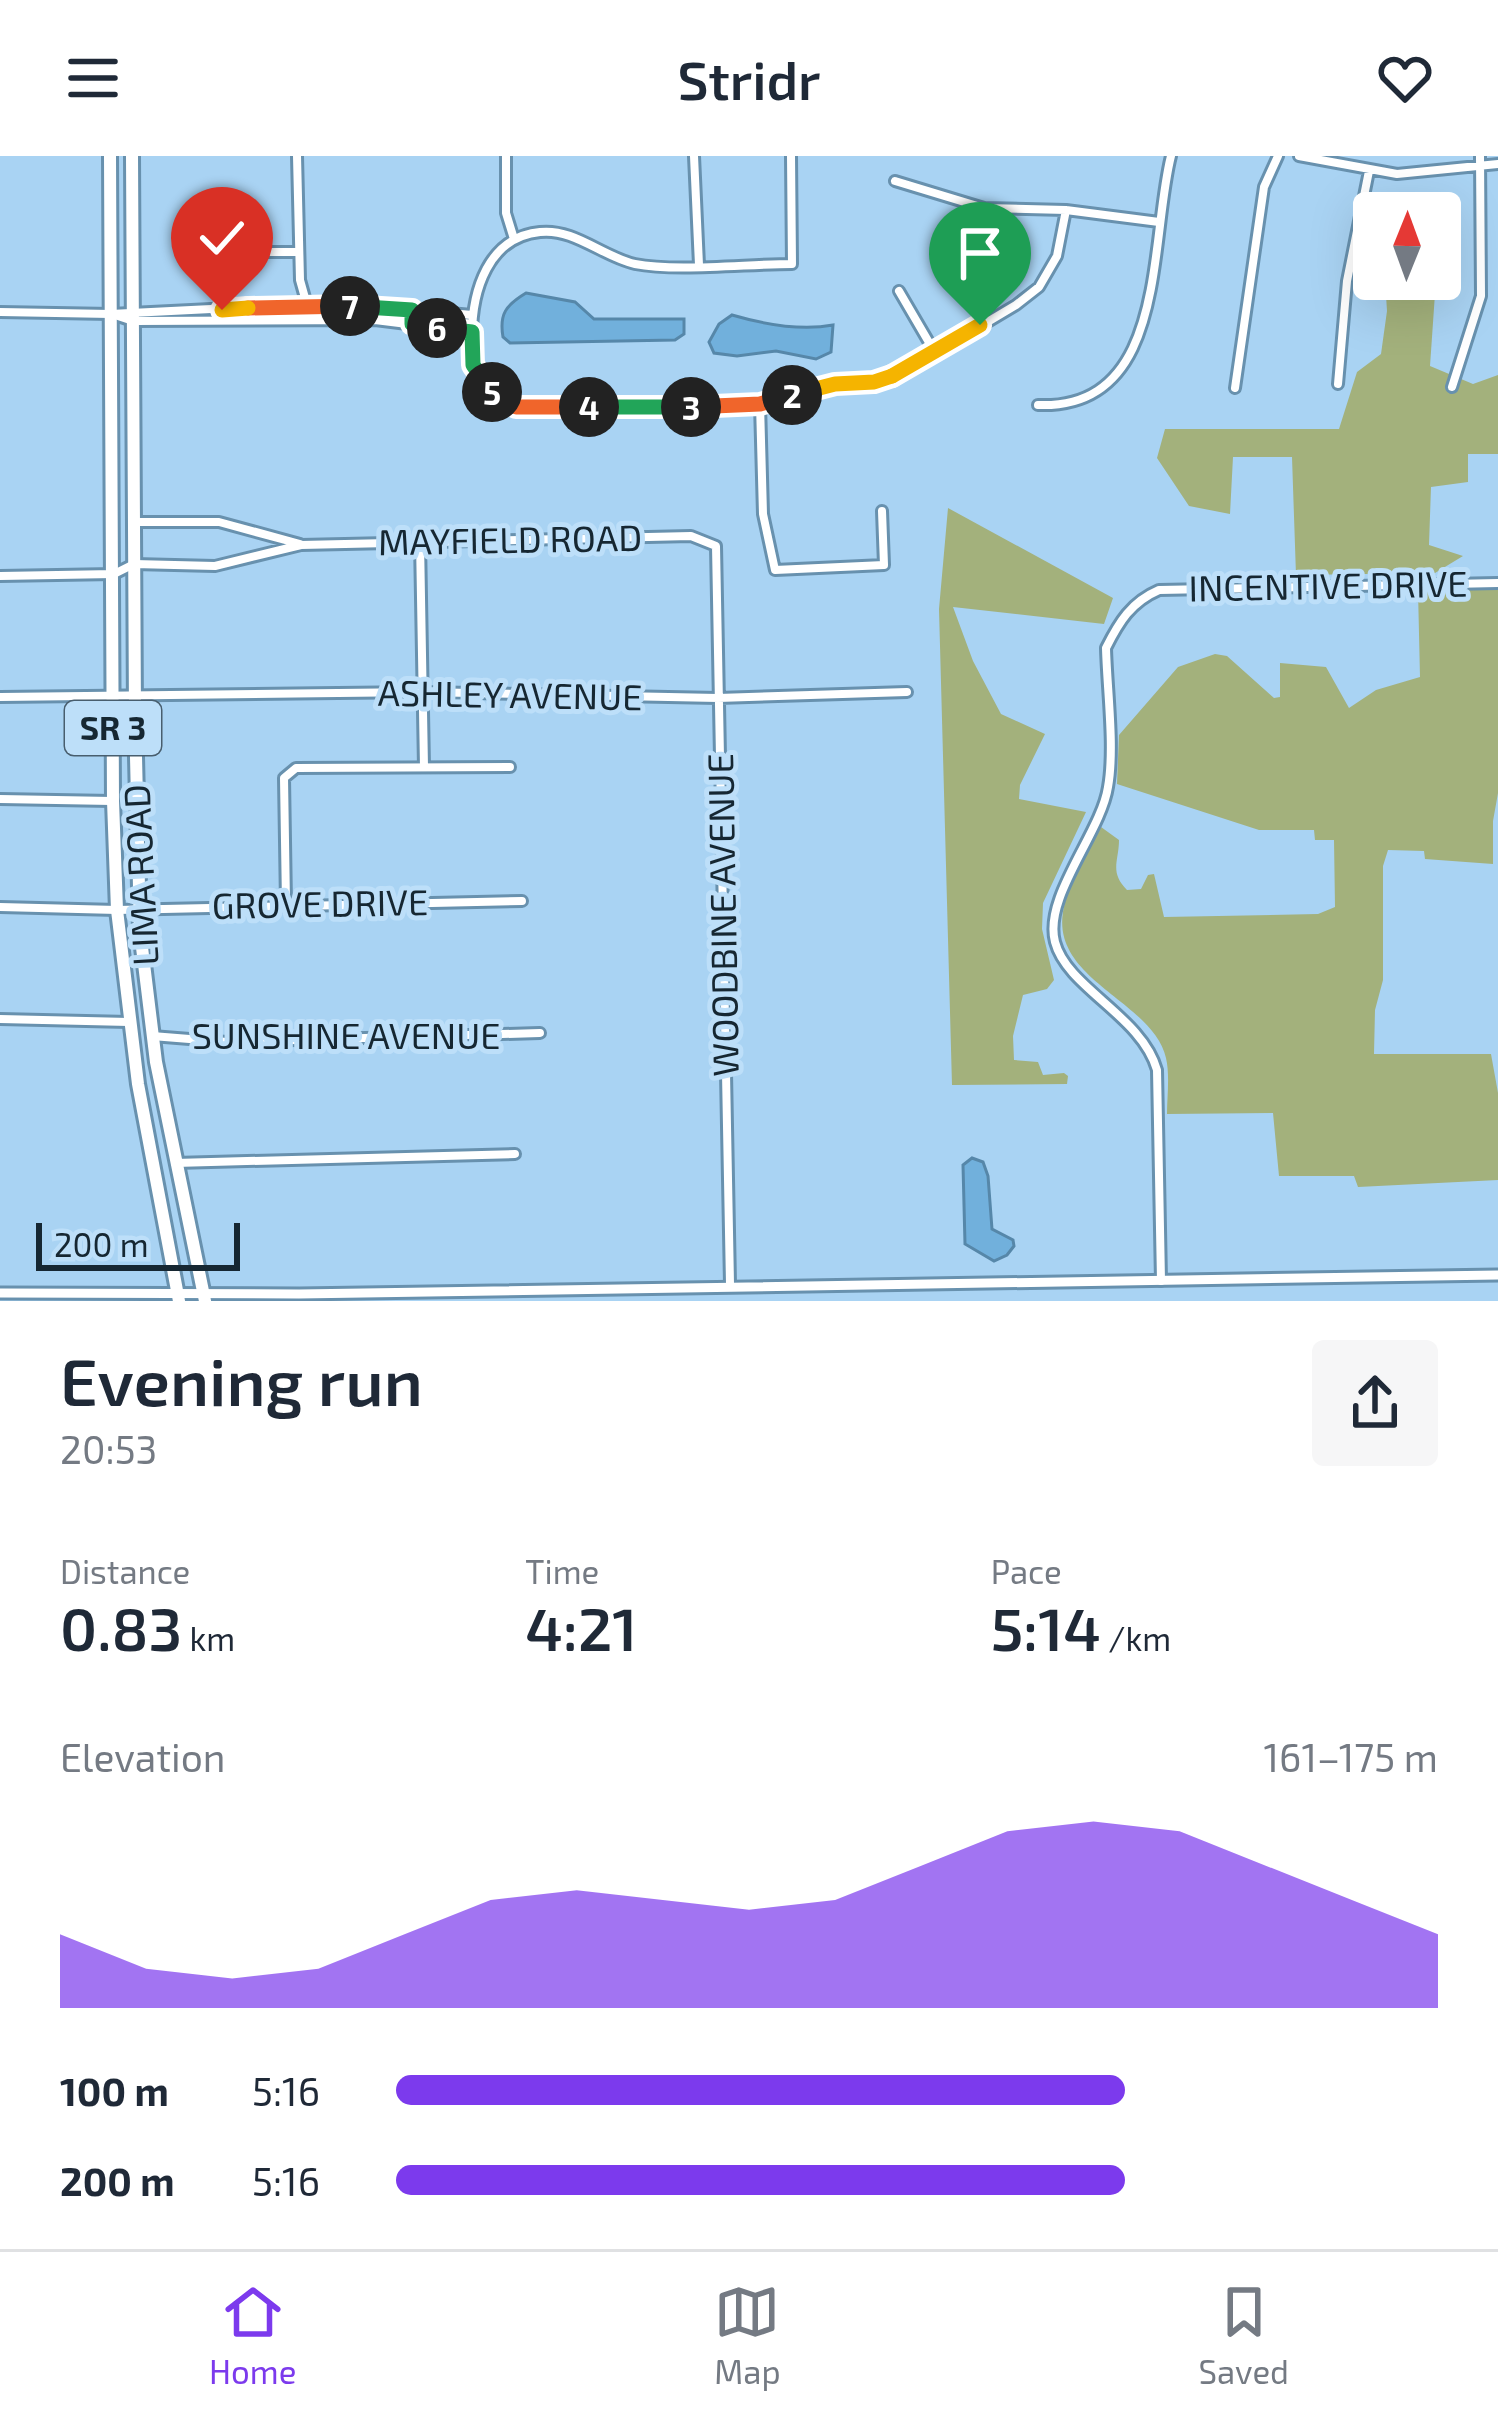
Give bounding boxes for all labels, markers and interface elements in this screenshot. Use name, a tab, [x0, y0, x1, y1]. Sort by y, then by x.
icon: menu	[60, 45, 126, 111]
icon: heart	[1372, 45, 1438, 111]
text: Stridr	[677, 46, 821, 111]
pin	[171, 187, 273, 310]
north arrow	[1353, 192, 1461, 300]
map controls	[1353, 192, 1461, 300]
pin	[929, 202, 1031, 325]
icon: check	[189, 205, 255, 271]
icon: arrive	[947, 220, 1013, 286]
pin: 7	[320, 276, 380, 336]
text: 7	[341, 286, 359, 326]
pin: 6	[407, 298, 467, 358]
text: 6	[427, 308, 447, 348]
pin: 5	[462, 362, 522, 422]
pin: 2	[762, 365, 822, 425]
text: 5	[483, 372, 501, 412]
text: 2	[782, 375, 802, 415]
pin: 4	[559, 377, 619, 437]
pin: 3	[661, 377, 721, 437]
text: 4	[578, 387, 600, 427]
text: 3	[682, 387, 700, 427]
street label: MAYFIELD ROAD	[378, 515, 642, 562]
street label: INCENTIVE DRIVE	[1188, 561, 1468, 608]
street label: ASHLEY AVENUE	[377, 670, 643, 717]
road number: SR 3	[65, 701, 161, 755]
street label: WOODBINE AVENUE	[697, 753, 746, 1077]
street label: LIMA ROAD	[113, 783, 166, 967]
street label: GROVE DRIVE	[211, 879, 429, 926]
street label: SUNSHINE AVENUE	[192, 1013, 500, 1056]
scale bar	[36, 1217, 240, 1270]
text: 200 m	[54, 1224, 149, 1264]
text: Evening run	[60, 1340, 423, 1419]
button: share	[1312, 1340, 1438, 1466]
text: 20:53	[60, 1425, 157, 1472]
text: Distance	[60, 1551, 190, 1591]
text: Time	[525, 1551, 599, 1591]
text: Pace	[991, 1551, 1062, 1591]
text: 0.83	[60, 1591, 182, 1663]
text: 4:21	[525, 1591, 637, 1663]
text: 5:14	[991, 1591, 1101, 1663]
text: km	[182, 1618, 235, 1658]
text: /km	[1101, 1618, 1171, 1658]
text: Elevation	[60, 1733, 225, 1780]
text: 161–175 m	[1264, 1733, 1438, 1780]
text: 100 m	[60, 2067, 169, 2114]
text: 5:16	[252, 2067, 320, 2114]
text: 200 m	[60, 2157, 175, 2204]
text: 5:16	[252, 2157, 320, 2204]
tab: Home	[209, 2279, 296, 2391]
tab: Map	[714, 2279, 781, 2391]
tab: Saved	[1198, 2279, 1289, 2391]

